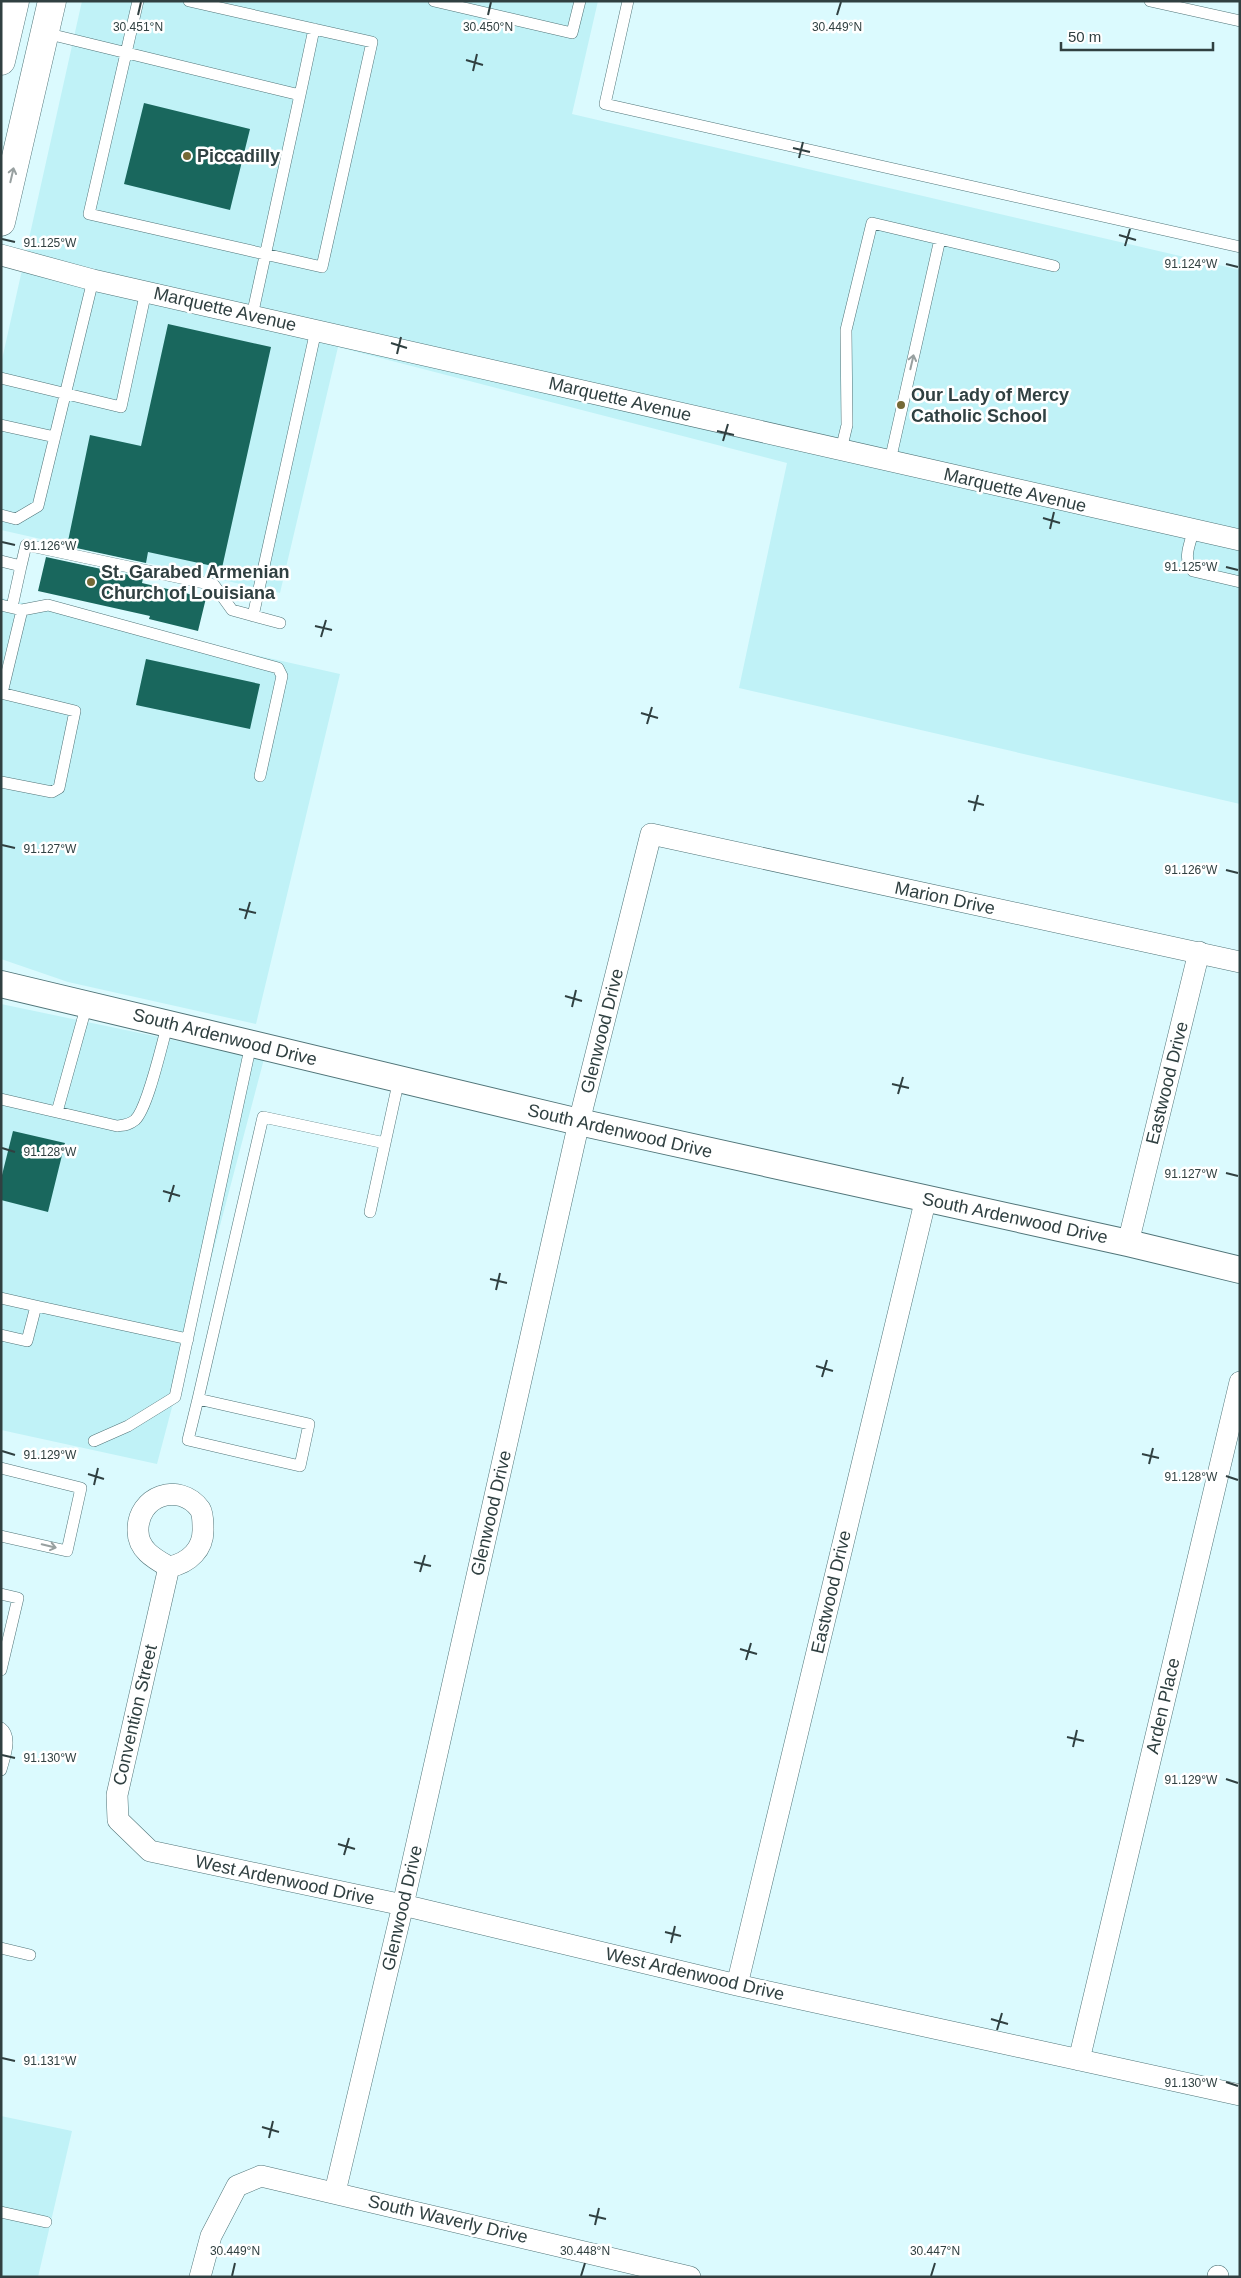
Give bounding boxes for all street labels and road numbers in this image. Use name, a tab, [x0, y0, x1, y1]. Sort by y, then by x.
street label: Marquette Avenue	[152, 283, 298, 335]
street label: Marquette Avenue	[547, 373, 693, 425]
street label: Marquette Avenue	[942, 464, 1088, 516]
street label: Marion Drive	[893, 878, 997, 918]
street label: Glenwood Drive	[577, 966, 627, 1096]
street label: South Ardenwood Drive	[131, 1004, 319, 1070]
street label: Eastwood Drive	[1142, 1019, 1192, 1147]
street label: South Ardenwood Drive	[526, 1100, 714, 1162]
street label: South Ardenwood Drive	[920, 1189, 1110, 1247]
street label: Glenwood Drive	[467, 1448, 515, 1578]
street label: Eastwood Drive	[807, 1528, 855, 1656]
street label: Convention Street	[109, 1643, 161, 1787]
street label: Arden Place	[1142, 1656, 1184, 1756]
street label: Glenwood Drive	[378, 1843, 426, 1973]
street label: West Ardenwood Drive	[194, 1851, 376, 1909]
street label: West Ardenwood Drive	[604, 1944, 786, 2004]
street label: South Waverly Drive	[366, 2191, 530, 2247]

